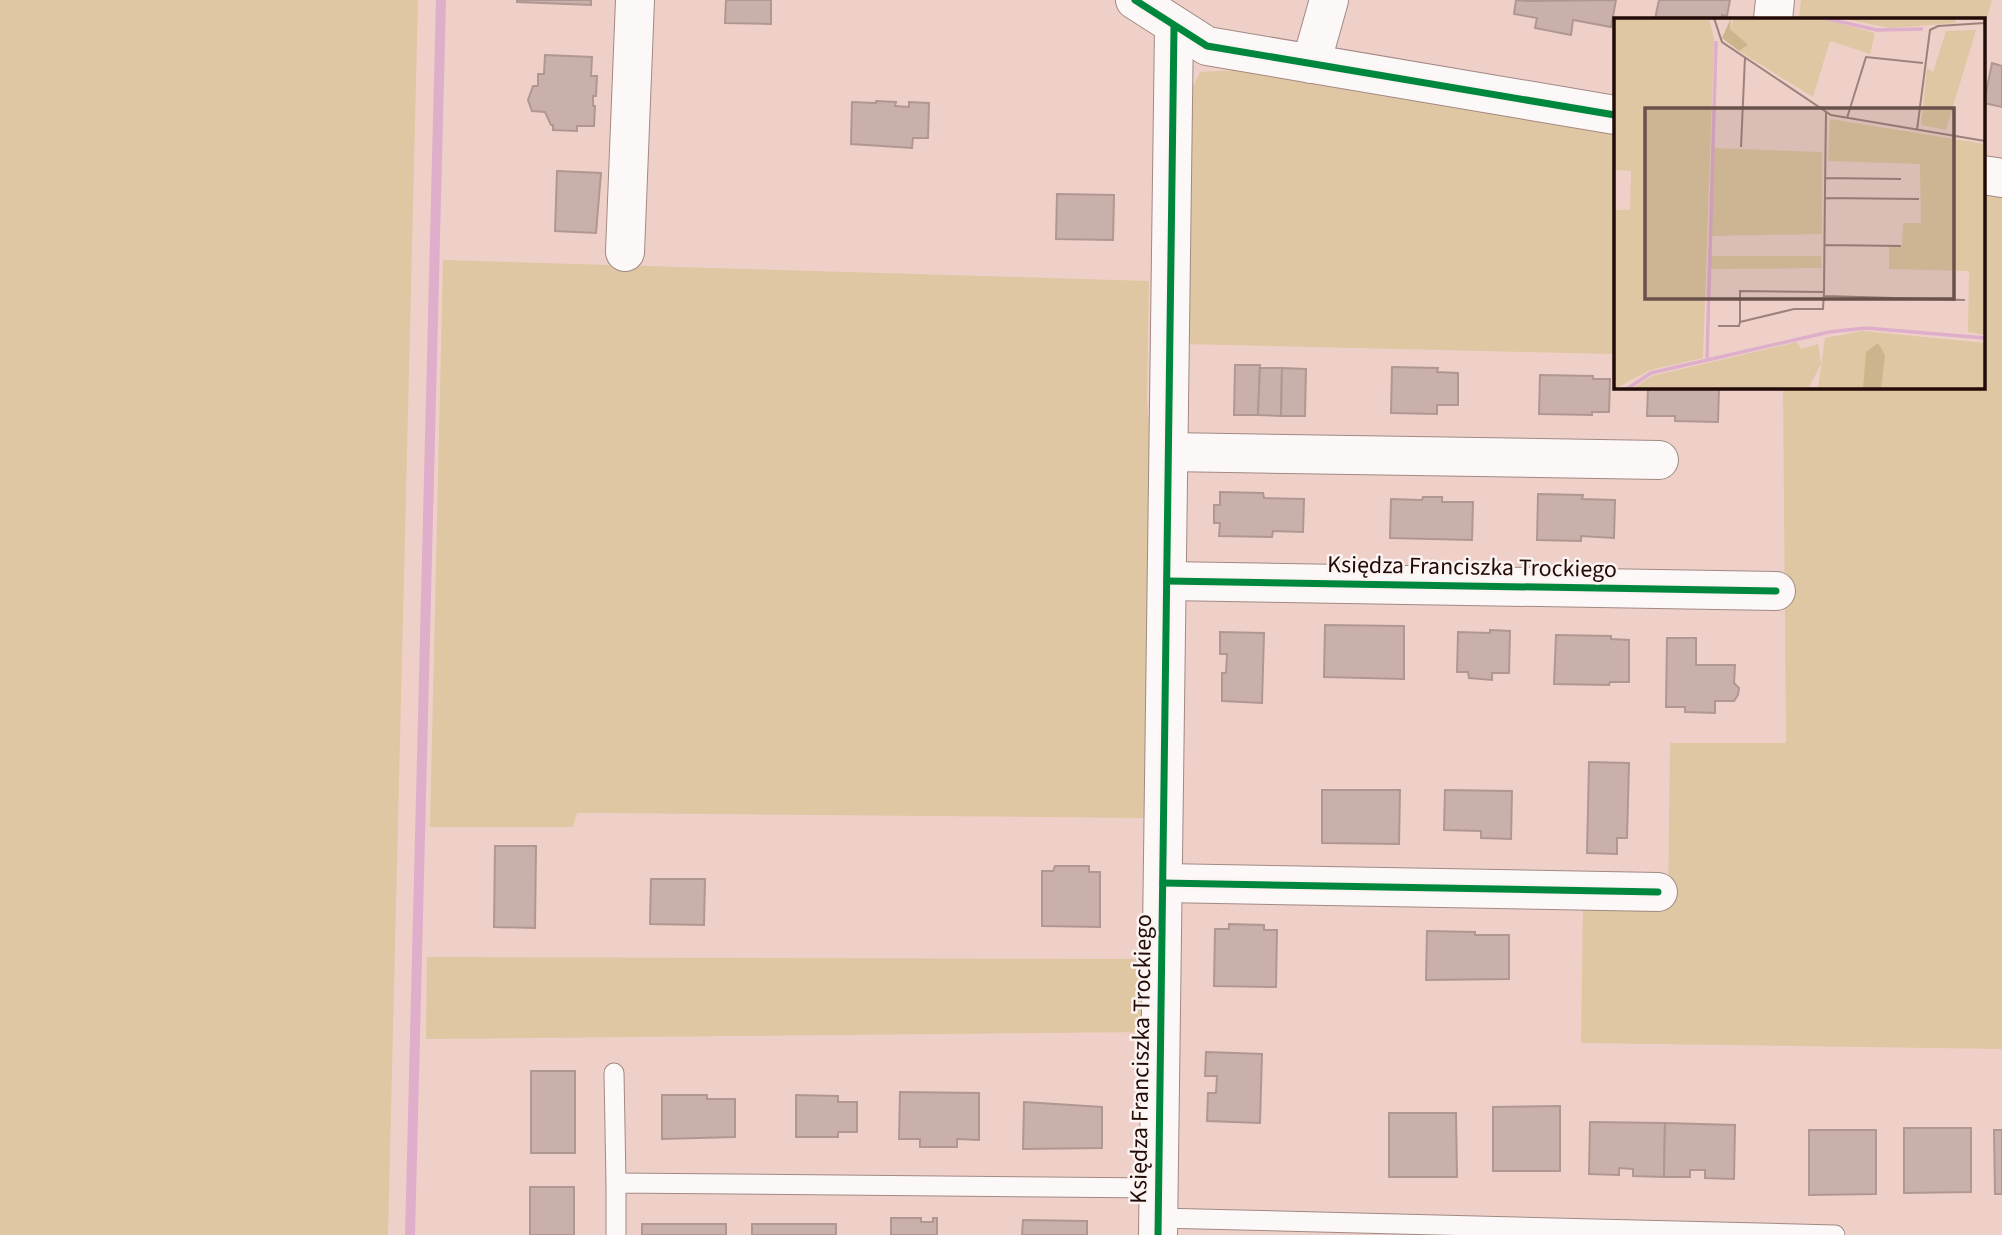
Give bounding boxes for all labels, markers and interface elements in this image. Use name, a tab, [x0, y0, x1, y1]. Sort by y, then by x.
inset map	[1614, 18, 1984, 388]
street label: Księdza Franciszka Trockiego	[1327, 547, 1617, 587]
street label: Księdza Franciszka Trockiego	[1121, 914, 1161, 1204]

